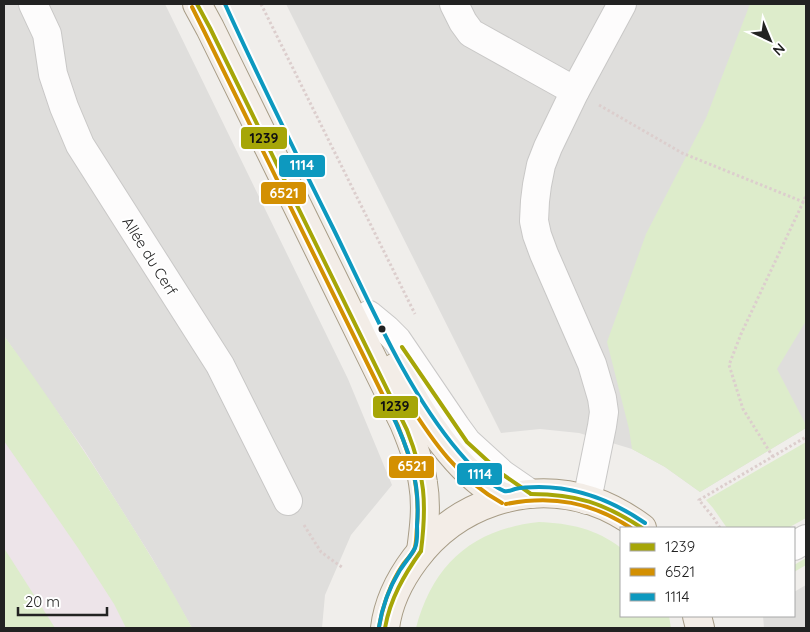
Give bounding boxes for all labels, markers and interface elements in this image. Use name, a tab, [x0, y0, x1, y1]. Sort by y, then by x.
north arrow	[745, 15, 795, 65]
text: N	[769, 39, 789, 59]
line badge: 1239	[240, 126, 288, 150]
text: 1239	[250, 129, 278, 147]
line badge: 1114	[278, 154, 326, 178]
text: 1114	[290, 156, 314, 174]
line badge: 6521	[260, 181, 307, 205]
text: 6521	[269, 184, 299, 202]
street label: Allée du Cerf	[118, 213, 182, 299]
unlabelled marker	[377, 324, 387, 334]
line badge: 1239	[372, 395, 419, 419]
text: 1239	[381, 397, 409, 415]
line badge: 6521	[388, 455, 435, 479]
text: 6521	[397, 457, 427, 475]
line badge: 1114	[456, 462, 503, 486]
text: 1114	[468, 465, 492, 483]
legend	[620, 527, 795, 617]
text: 1239	[665, 537, 695, 556]
text: 6521	[665, 562, 695, 581]
scale bar	[18, 584, 106, 616]
text: 1114	[665, 587, 689, 606]
text: 20 m	[25, 592, 60, 611]

